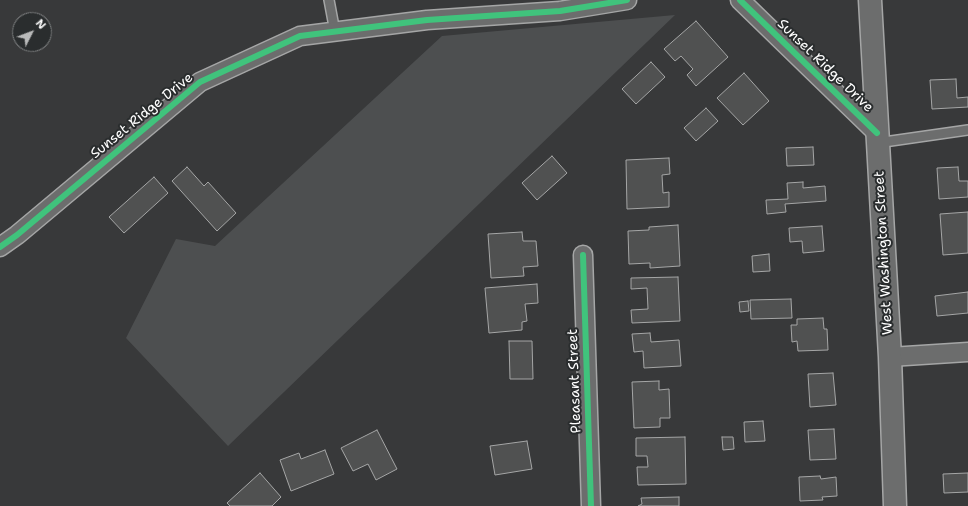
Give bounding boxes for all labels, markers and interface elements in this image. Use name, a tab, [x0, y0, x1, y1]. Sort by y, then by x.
north arrow	[12, 12, 52, 52]
text: N	[32, 16, 49, 33]
street label: Sunset Ridge Drive	[773, 16, 877, 116]
street label: Sunset Ridge Drive	[87, 70, 197, 162]
street label: West Washington Street	[871, 170, 897, 336]
street label: Pleasant Street	[565, 328, 585, 434]

